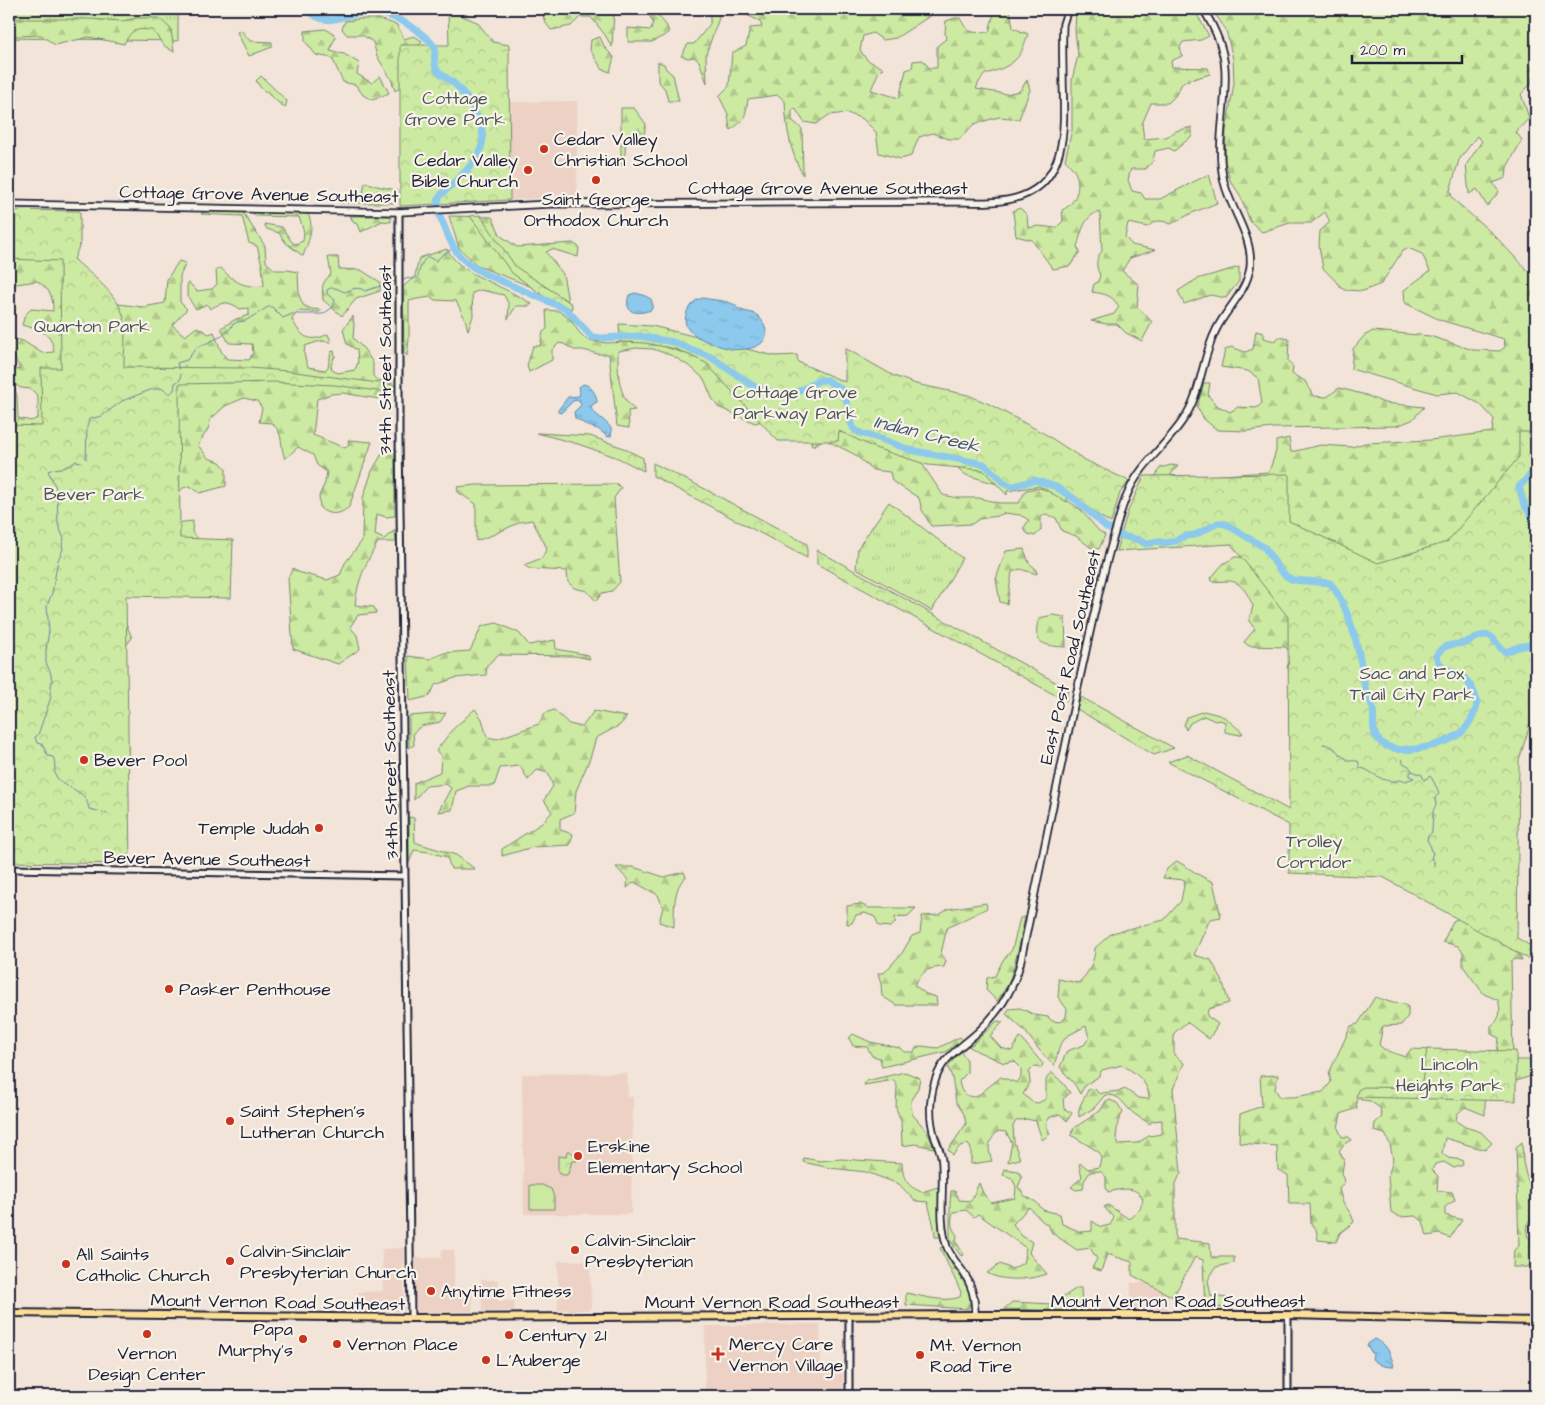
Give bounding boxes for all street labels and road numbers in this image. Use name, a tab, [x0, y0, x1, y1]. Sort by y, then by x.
street label: Cottage Grove Avenue Southeast	[688, 176, 968, 202]
street label: Cottage Grove Avenue Southeast	[119, 180, 400, 210]
street label: 34th Street Southeast	[373, 264, 398, 455]
street label: East Post Road Southeast	[1034, 547, 1107, 767]
street label: 34th Street Southeast	[376, 669, 405, 860]
street label: Bever Avenue Southeast	[103, 845, 311, 874]
street label: Mount Vernon Road Southeast	[150, 1288, 406, 1317]
street label: Mount Vernon Road Southeast	[1051, 1289, 1306, 1314]
street label: Mount Vernon Road Southeast	[645, 1290, 900, 1315]

